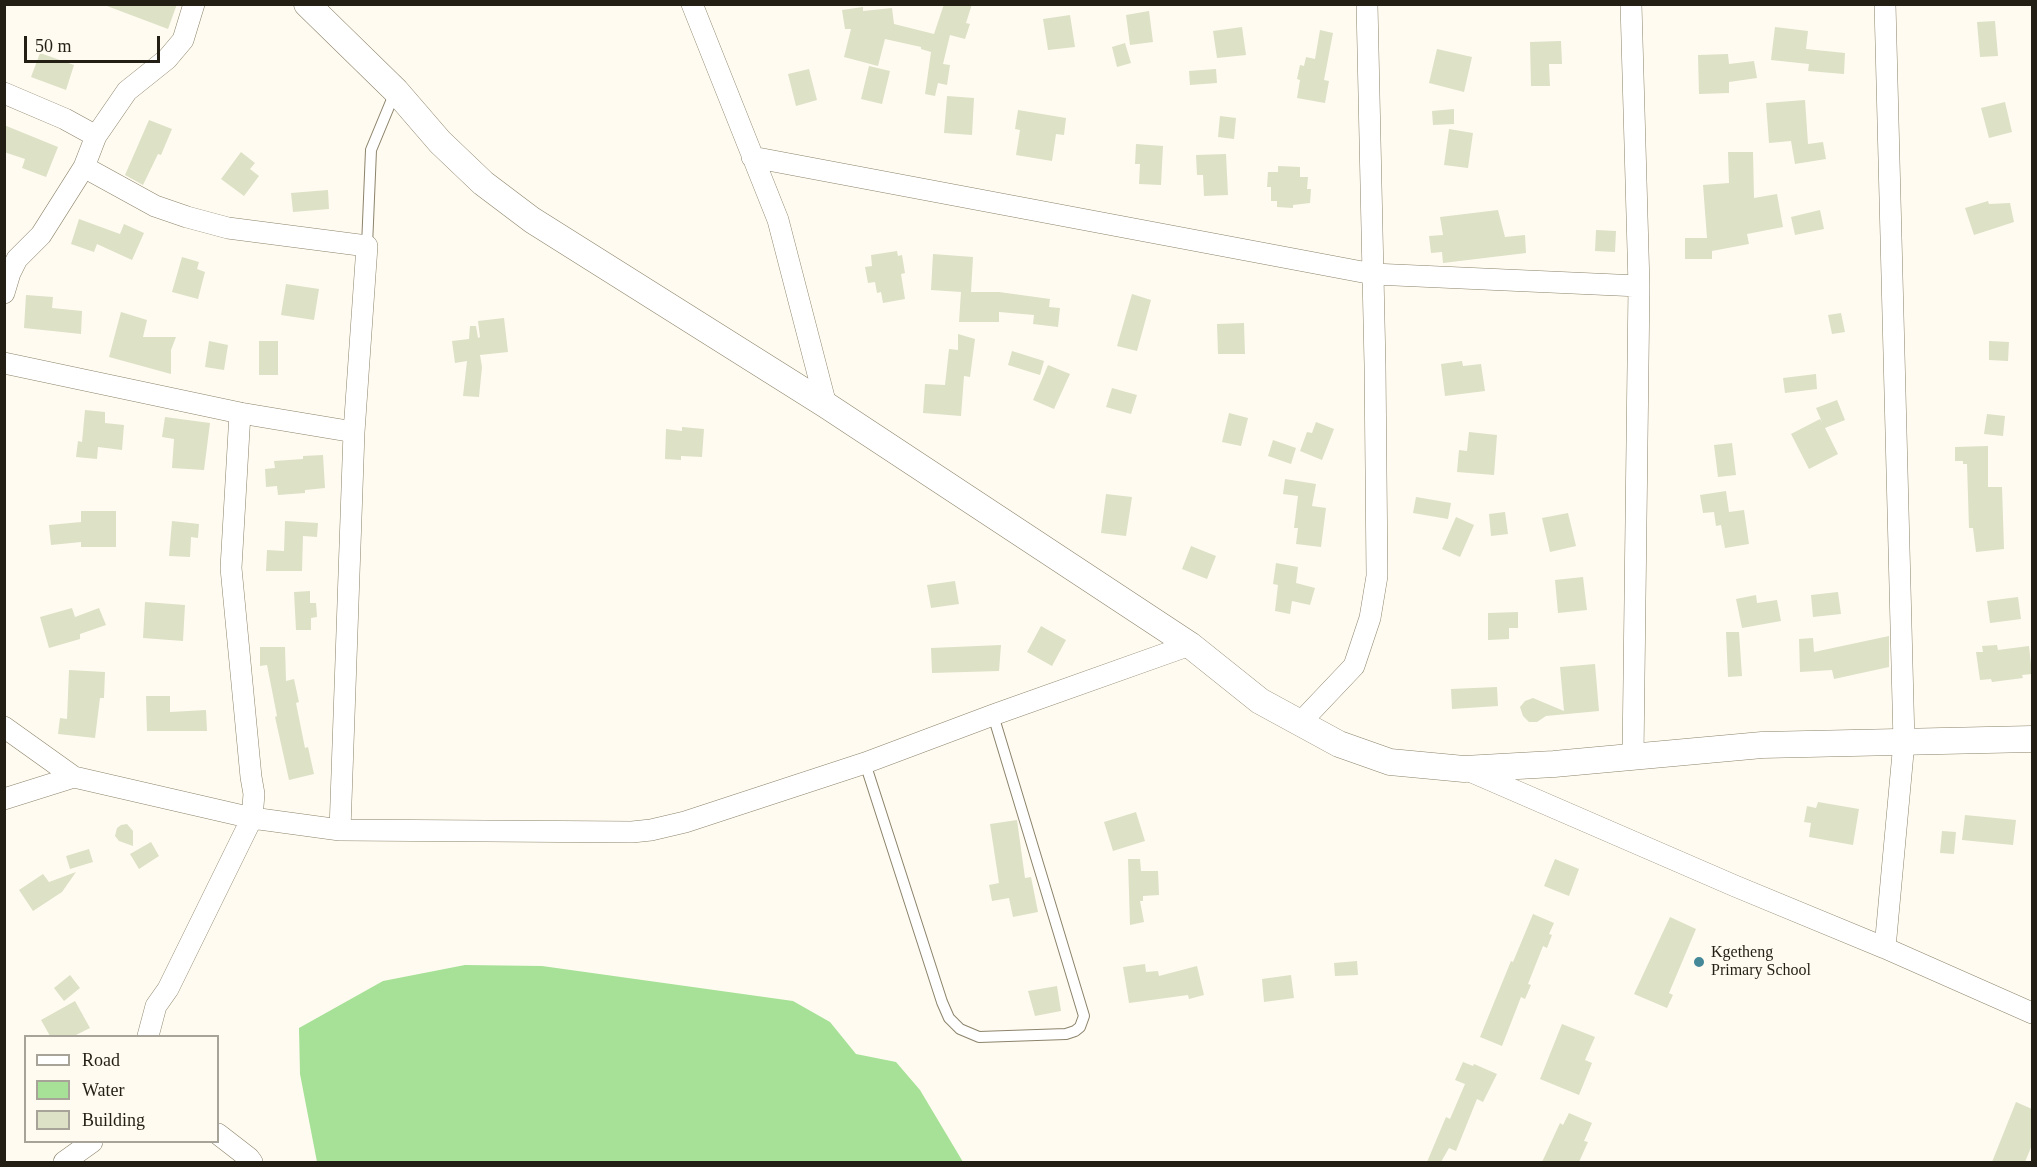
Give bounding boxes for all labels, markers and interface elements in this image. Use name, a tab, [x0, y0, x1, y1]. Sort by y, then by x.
scale bar	[27, 24, 164, 62]
text: 50 m	[35, 36, 72, 56]
place label: Kgetheng Primary School	[1711, 943, 1811, 981]
marker: Kgetheng Primary School	[1692, 955, 1706, 969]
legend	[24, 1035, 219, 1143]
text: Road	[82, 1050, 120, 1070]
text: Water	[82, 1080, 125, 1100]
text: Building	[82, 1110, 145, 1130]

